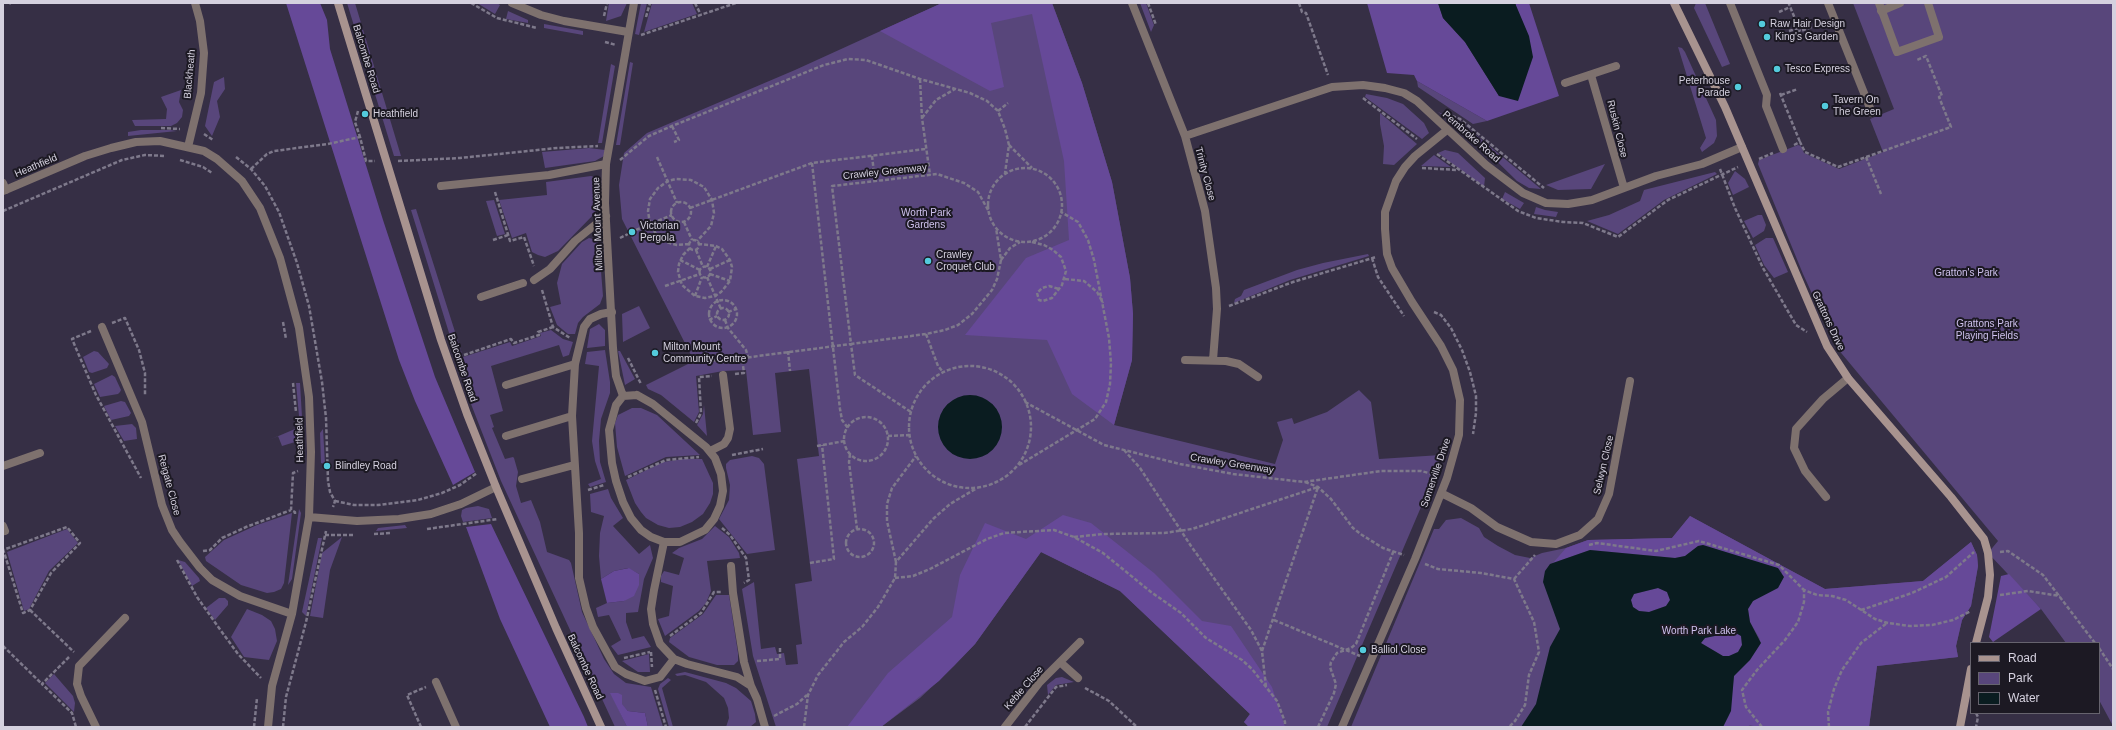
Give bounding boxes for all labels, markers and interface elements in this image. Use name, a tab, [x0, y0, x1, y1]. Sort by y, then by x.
place label: Raw Hair Design	[1770, 18, 1845, 30]
marker: Raw Hair Design	[1757, 19, 1767, 29]
street label: Balcombe Road	[350, 23, 382, 95]
place label: King's Garden	[1775, 31, 1838, 43]
marker: King's Garden	[1762, 32, 1772, 42]
street label: Blackheath	[182, 49, 198, 99]
place label: Tesco Express	[1785, 63, 1850, 75]
marker: Tesco Express	[1772, 64, 1782, 74]
place label: Peterhouse Parade	[1679, 75, 1730, 98]
marker: Peterhouse Parade	[1733, 82, 1743, 92]
place label: Tavern On The Green	[1833, 94, 1881, 118]
street label: Ruskin Close	[1604, 99, 1630, 159]
marker: Tavern On The Green	[1820, 101, 1830, 111]
place label: Heathfield	[373, 108, 418, 120]
marker: Heathfield	[360, 109, 370, 119]
street label: Pembroke Road	[1440, 109, 1502, 165]
street label: Trinity Close	[1192, 146, 1218, 202]
street label: Heathfield	[13, 152, 59, 180]
street label: Crawley Greenway	[842, 162, 928, 182]
street label: Milton Mount Avenue	[590, 177, 606, 271]
park label: Worth Park Gardens	[901, 207, 951, 230]
place label: Victorian Pergola	[640, 220, 679, 244]
marker: Victorian Pergola	[627, 227, 637, 237]
place label: Crawley Croquet Club	[936, 249, 995, 272]
marker: Crawley Croquet Club	[923, 256, 933, 266]
park label: Gratton's Park	[1934, 267, 1998, 279]
street label: Grattons Drive	[1809, 289, 1847, 353]
park label: Grattons Park Playing Fields	[1956, 318, 2018, 342]
street label: Balcombe Road	[445, 332, 479, 404]
place label: Milton Mount Community Centre	[663, 341, 746, 364]
marker: Milton Mount Community Centre	[650, 348, 660, 358]
street label: Heathfield	[294, 417, 306, 463]
street label: Selwyn Close	[1591, 434, 1617, 496]
street label: Somerville Drive	[1418, 437, 1454, 509]
street label: Crawley Greenway	[1189, 451, 1275, 477]
street label: Reigate Close	[155, 453, 183, 517]
place label: Blindley Road	[335, 460, 397, 472]
marker: Blindley Road	[322, 461, 332, 471]
park label: Worth Park Lake	[1662, 625, 1736, 637]
street label: Balcombe Road	[565, 632, 605, 702]
legend	[1970, 642, 2100, 714]
place label: Balliol Close	[1371, 644, 1426, 656]
marker: Balliol Close	[1358, 645, 1368, 655]
text: Road	[2008, 651, 2037, 665]
street label: Keble Close	[1002, 664, 1046, 712]
text: Park	[2008, 671, 2033, 685]
text: Water	[2008, 691, 2040, 705]

